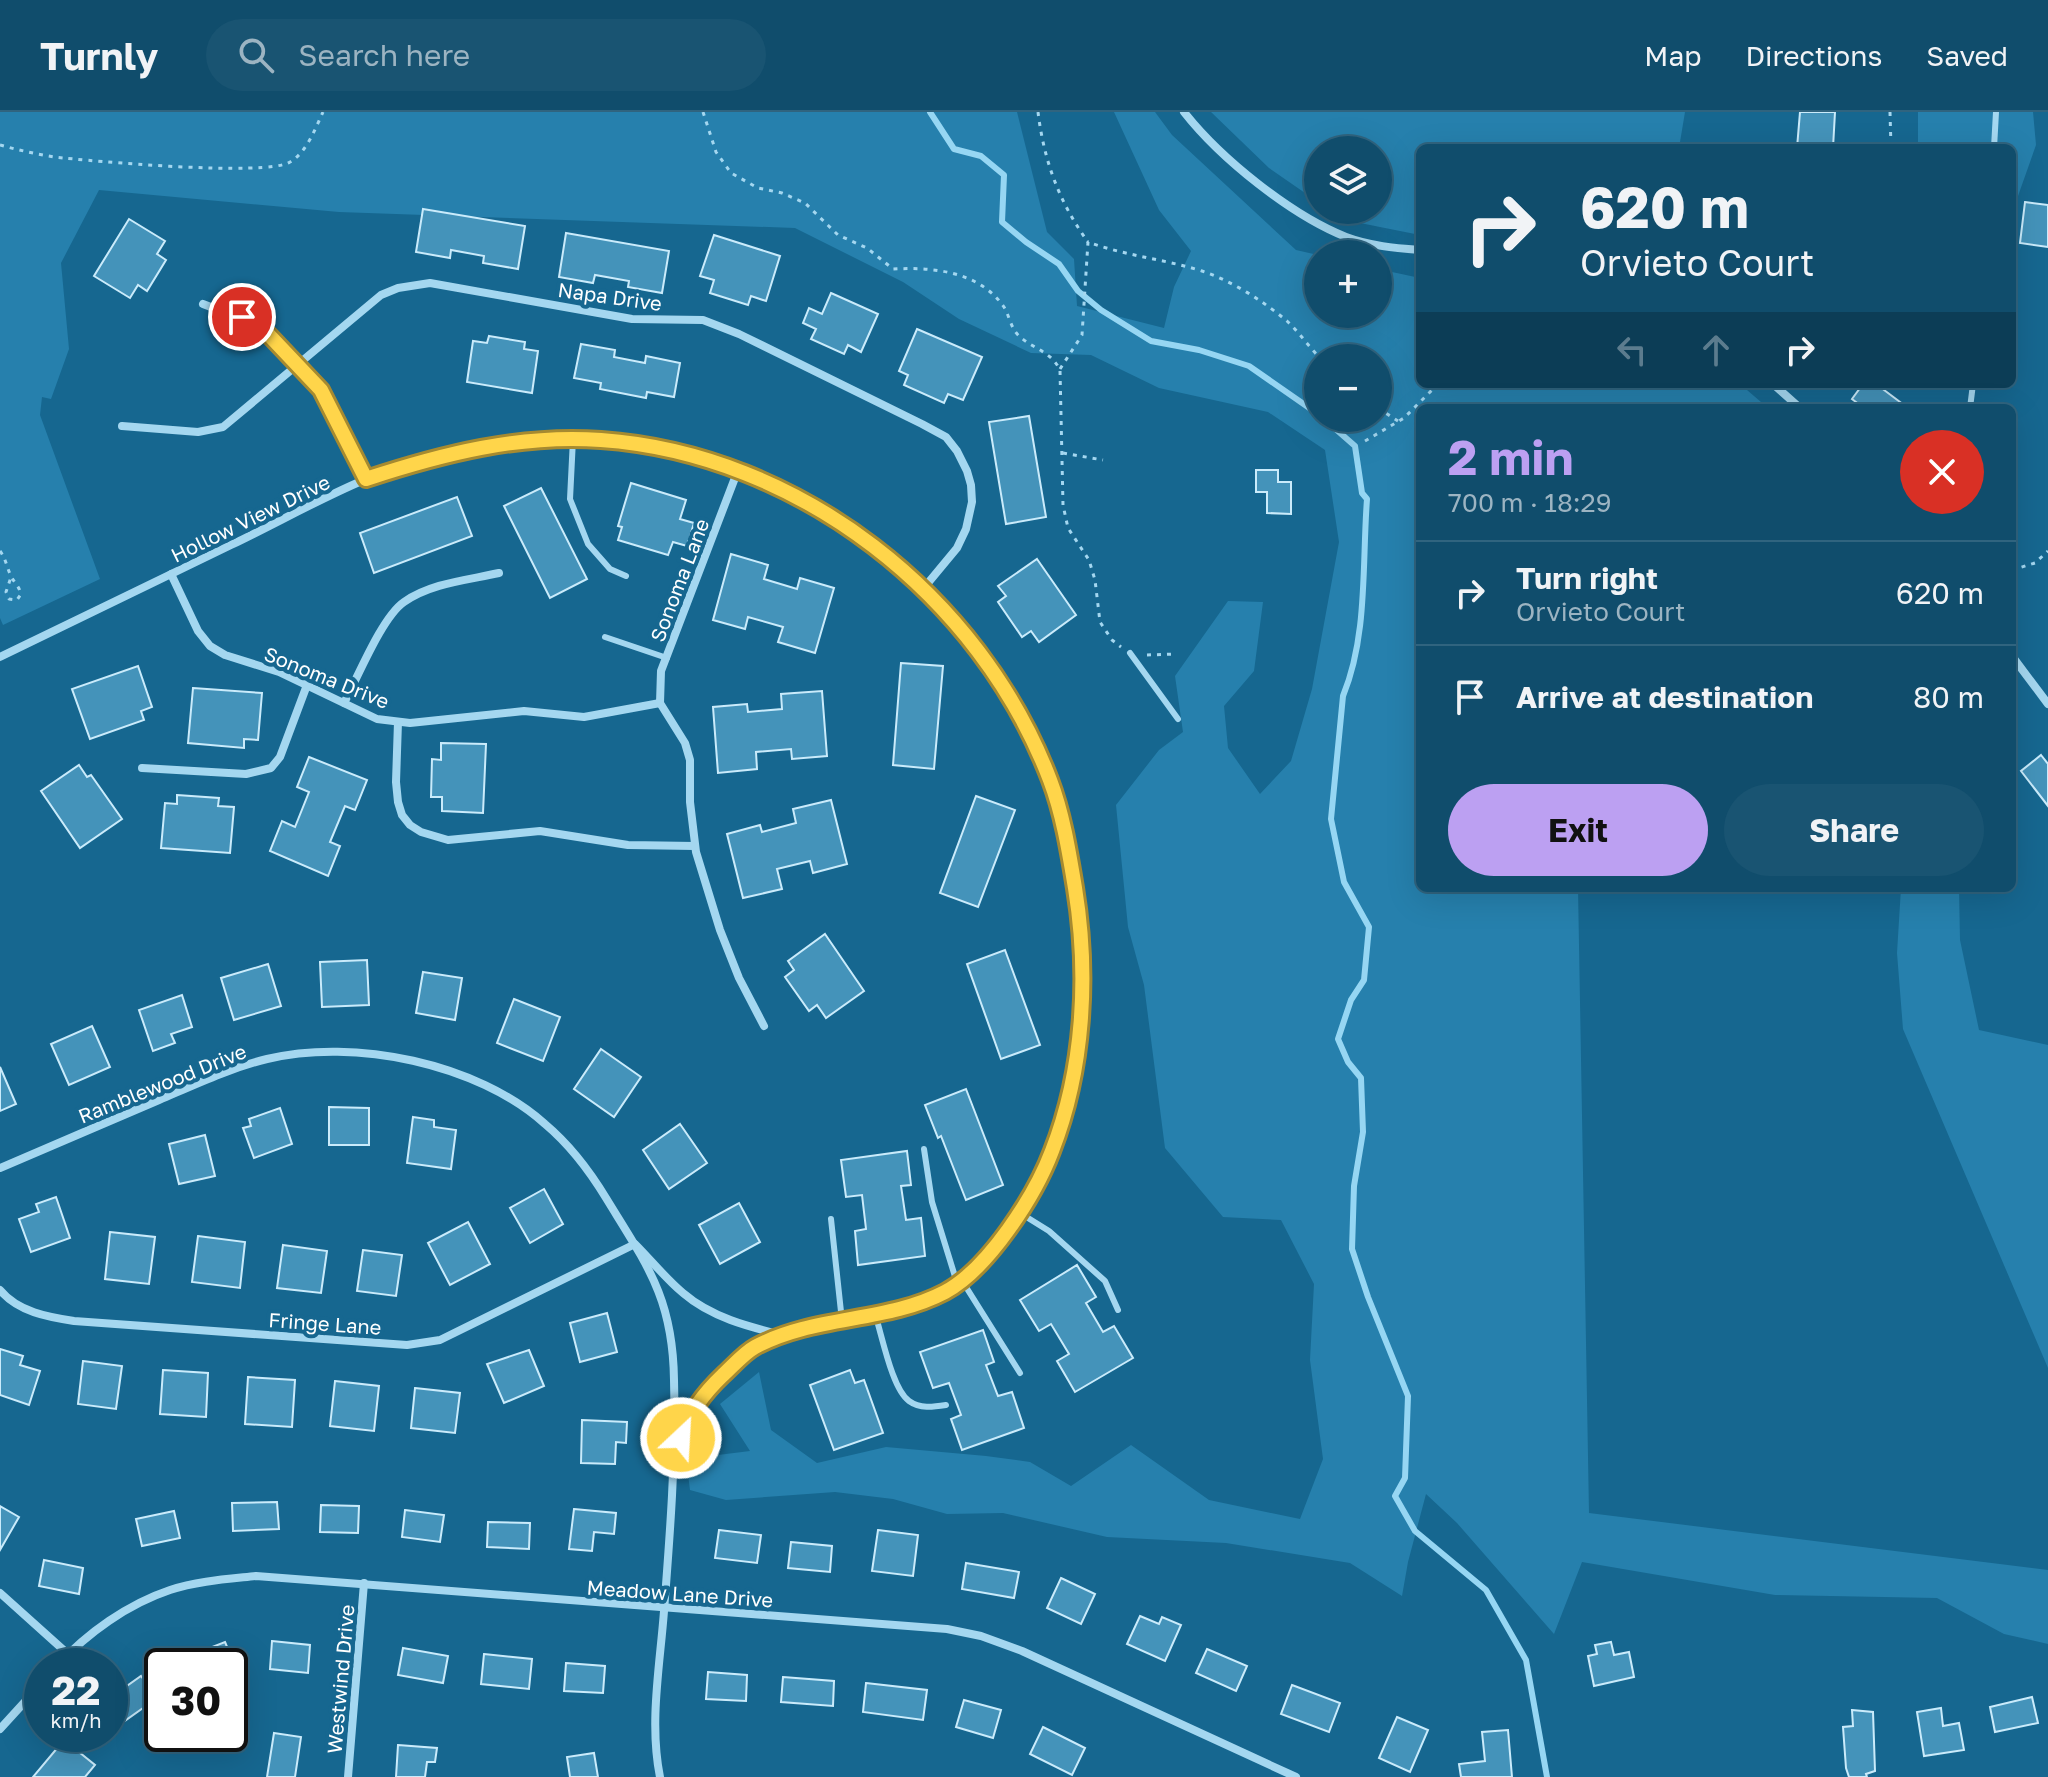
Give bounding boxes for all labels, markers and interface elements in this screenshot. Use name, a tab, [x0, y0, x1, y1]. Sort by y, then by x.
search box	[206, 19, 766, 91]
text: Turnly	[40, 33, 158, 78]
icon: search	[234, 33, 278, 77]
text: Search here	[298, 37, 470, 73]
text: Map	[1644, 39, 1701, 72]
text: Directions	[1745, 39, 1882, 72]
text: Saved	[1926, 39, 2008, 72]
map controls	[1304, 136, 1392, 432]
button: layers	[1304, 136, 1392, 224]
text: 620 m	[1580, 173, 1749, 240]
icon: right	[1448, 176, 1552, 280]
button: +	[1304, 240, 1392, 328]
text: Orvieto Court	[1580, 241, 1814, 284]
street label: Napa Drive	[557, 277, 663, 315]
pin	[208, 283, 276, 351]
icon: arrive	[220, 295, 264, 339]
icon: left	[1610, 328, 1654, 372]
icon: ahead	[1694, 328, 1738, 372]
icon: right	[1778, 328, 1822, 372]
button: −	[1304, 344, 1392, 432]
text: 2 min	[1448, 428, 1573, 486]
button: close	[1900, 430, 1984, 514]
street label: Hollow View Drive	[167, 469, 333, 567]
text: 700 m · 18:29	[1448, 487, 1611, 518]
street label: Sonoma Lane	[645, 515, 713, 645]
text: Turn right	[1516, 560, 1658, 596]
icon: right	[1448, 571, 1492, 615]
text: 620 m	[1896, 575, 1984, 611]
text: Orvieto Court	[1516, 596, 1685, 627]
street label: Sonoma Drive	[261, 641, 393, 713]
icon: arrive	[1448, 675, 1492, 719]
text: Arrive at destination	[1516, 679, 1813, 715]
text: 80 m	[1913, 679, 1984, 715]
button: Exit	[1448, 784, 1708, 876]
button: Share	[1724, 784, 1984, 876]
street label: Ramblewood Drive	[74, 1038, 250, 1128]
street label: Fringe Lane	[268, 1307, 382, 1339]
position arrow	[639, 1396, 723, 1480]
street label: Meadow Lane Drive	[586, 1575, 774, 1611]
street label: Westwind Drive	[322, 1603, 358, 1755]
speed limit sign: 30	[144, 1648, 248, 1752]
text: 22	[52, 1666, 100, 1714]
text: km/h	[51, 1708, 101, 1732]

